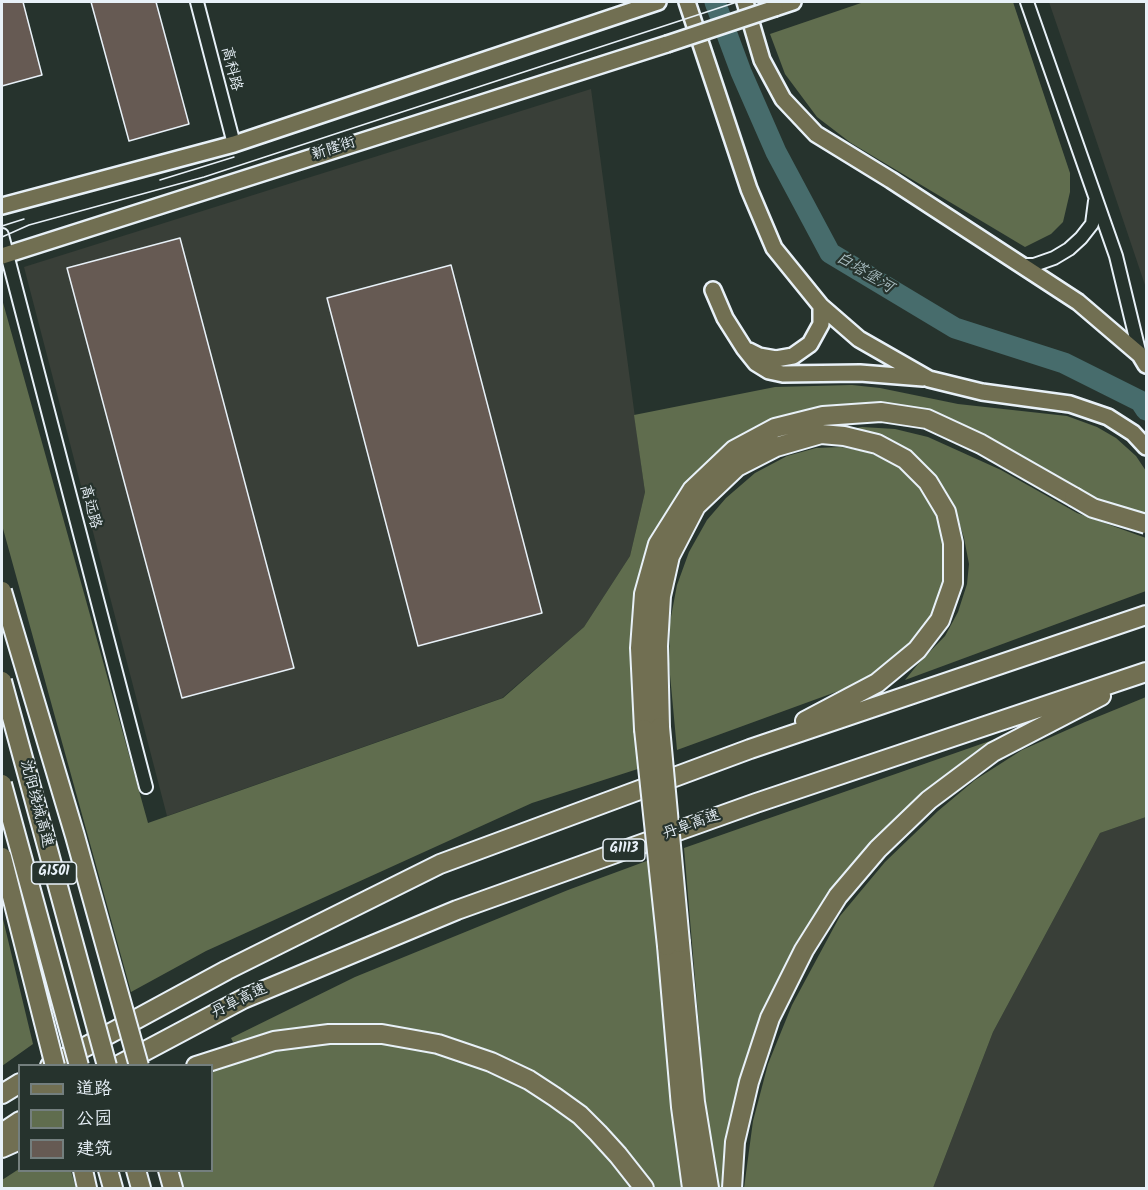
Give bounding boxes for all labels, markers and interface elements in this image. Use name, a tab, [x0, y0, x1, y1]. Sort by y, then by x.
street label: 高科路	[216, 45, 244, 93]
street label: 新隆街	[310, 134, 358, 166]
water label: 白塔堡河	[832, 249, 896, 299]
street label: 高远路	[74, 483, 104, 531]
street label: 沈阳绕城高速	[15, 758, 55, 850]
street label: 丹阜高速	[661, 807, 723, 845]
road number: G1113	[603, 839, 645, 861]
road number: G1501	[32, 862, 76, 884]
street label: 丹阜高速	[209, 981, 271, 1023]
legend	[18, 1064, 213, 1172]
text: 道路	[76, 1075, 112, 1104]
text: 公园	[76, 1105, 112, 1134]
text: 建筑	[76, 1135, 112, 1164]

